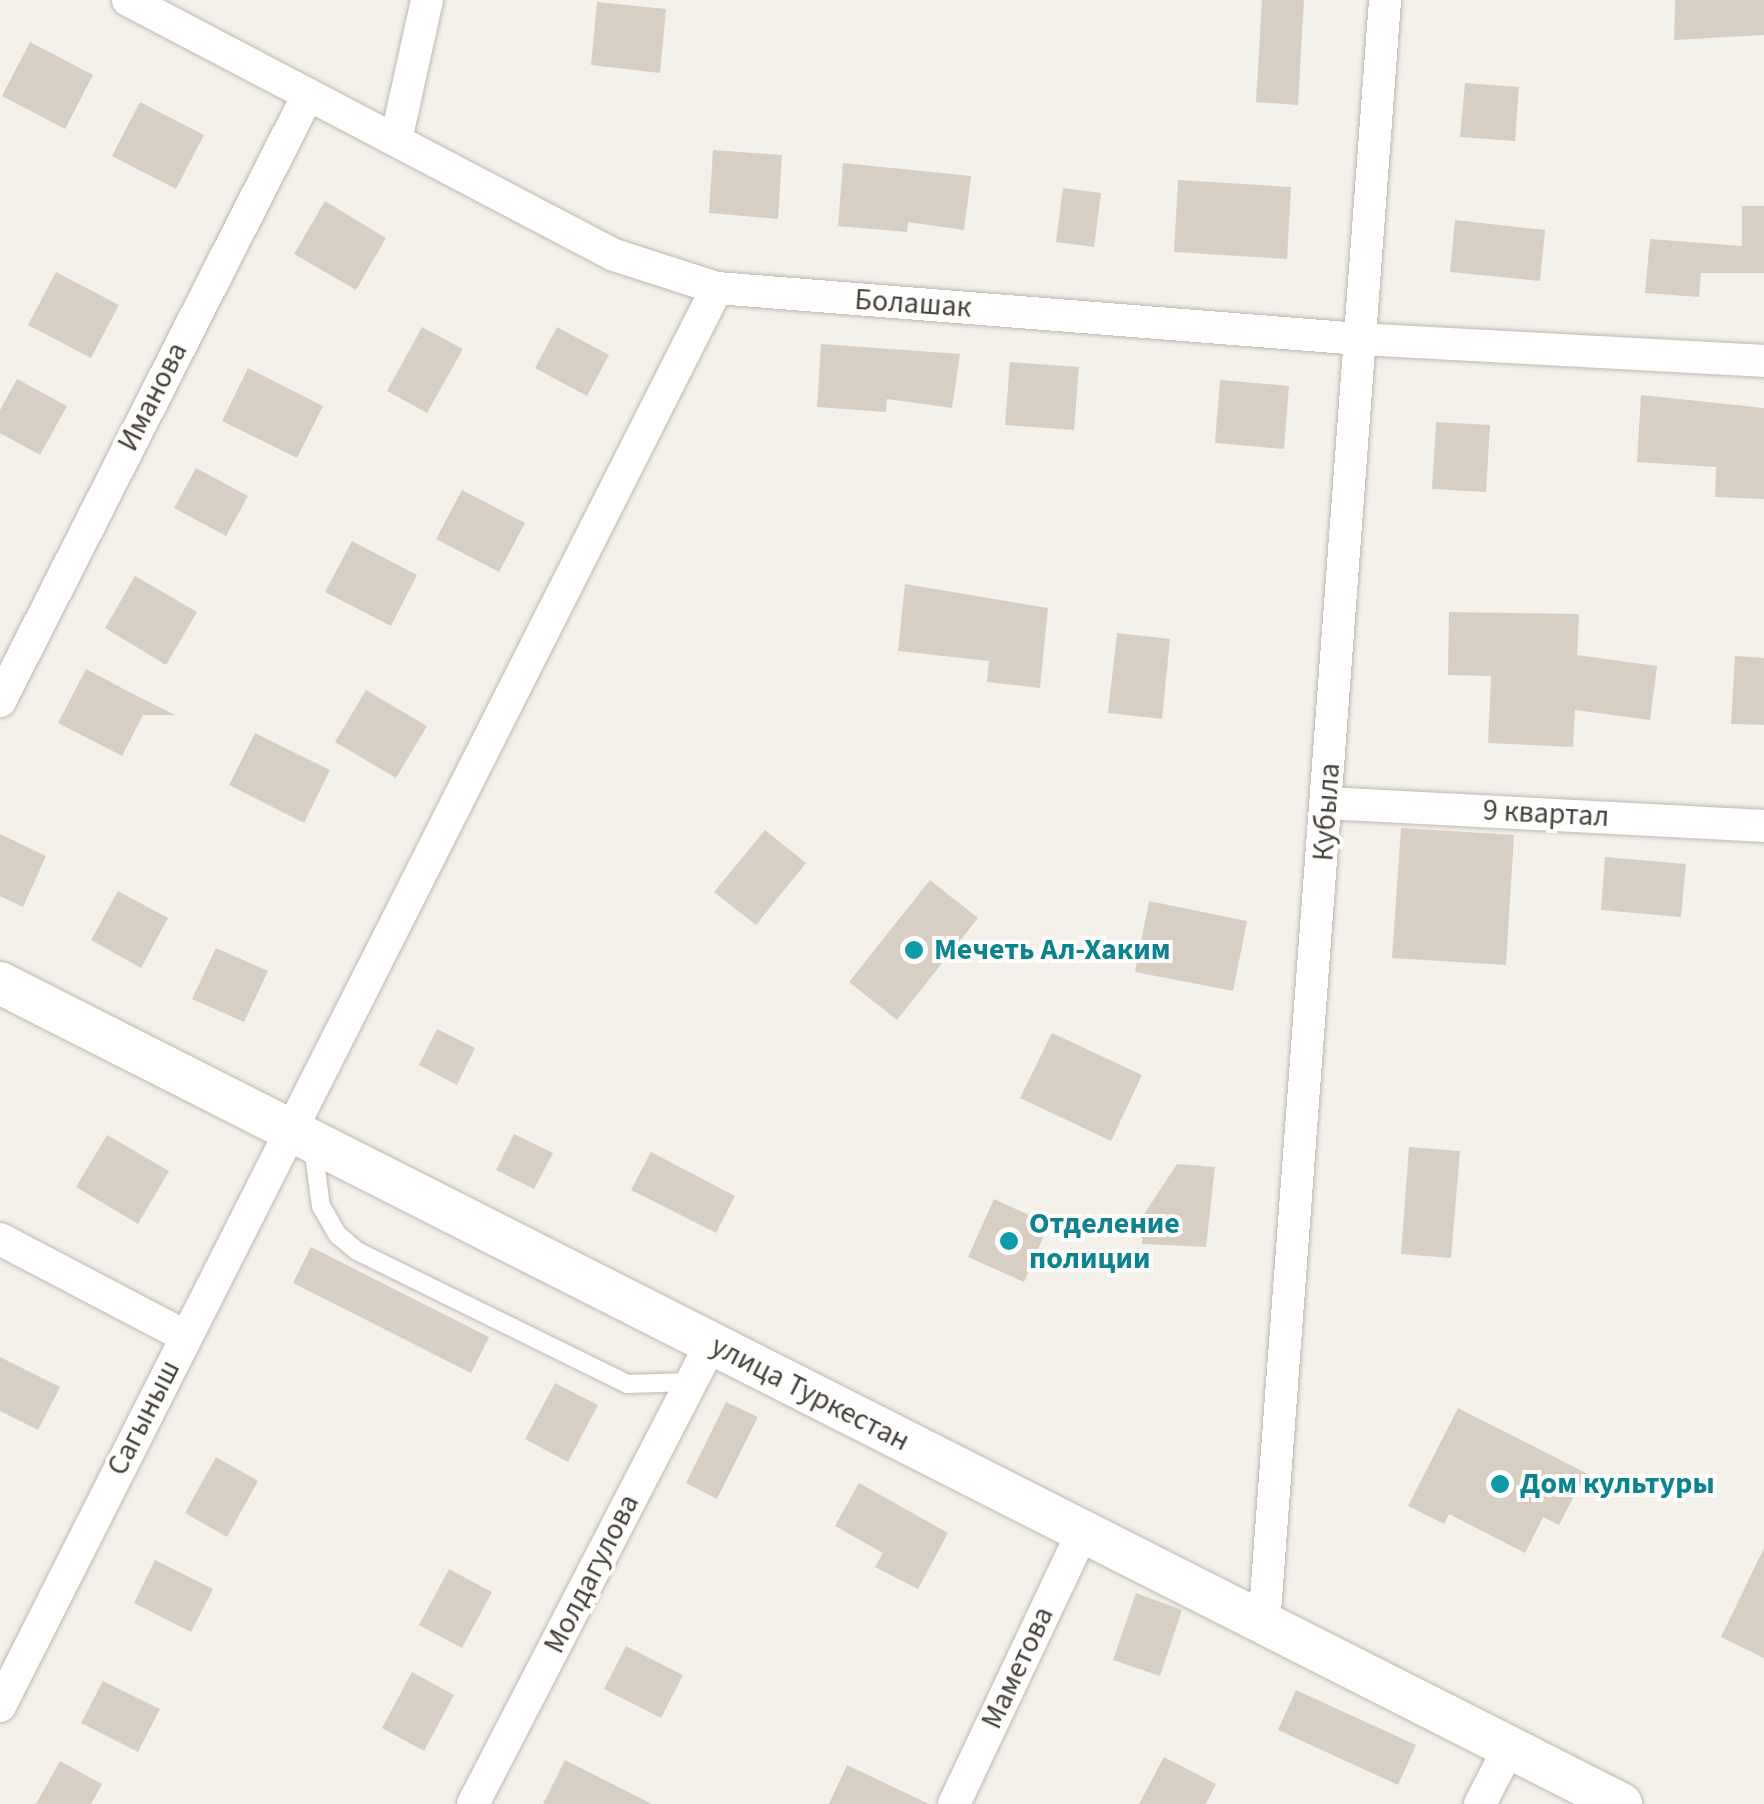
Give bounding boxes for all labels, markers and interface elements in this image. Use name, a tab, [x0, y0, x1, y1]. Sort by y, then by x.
street label: Болашак	[853, 282, 973, 326]
street label: Иманова	[110, 337, 196, 457]
street label: Кубыла	[1306, 762, 1348, 862]
street label: 9 квартал	[1482, 793, 1610, 835]
place label: Мечеть Ал-Хаким	[934, 932, 1170, 968]
marker: Мечеть Ал-Хаким	[903, 939, 925, 961]
place label: Отделение полиции	[1029, 1206, 1180, 1276]
marker: Отделение полиции	[998, 1230, 1020, 1252]
street label: улица Туркестан	[705, 1328, 915, 1460]
street label: Сагыныш	[100, 1354, 188, 1482]
place label: Дом культуры	[1520, 1466, 1715, 1502]
marker: Дом культуры	[1489, 1473, 1511, 1495]
street label: Молдагулова	[537, 1488, 647, 1660]
street label: Маметова	[974, 1601, 1062, 1735]

